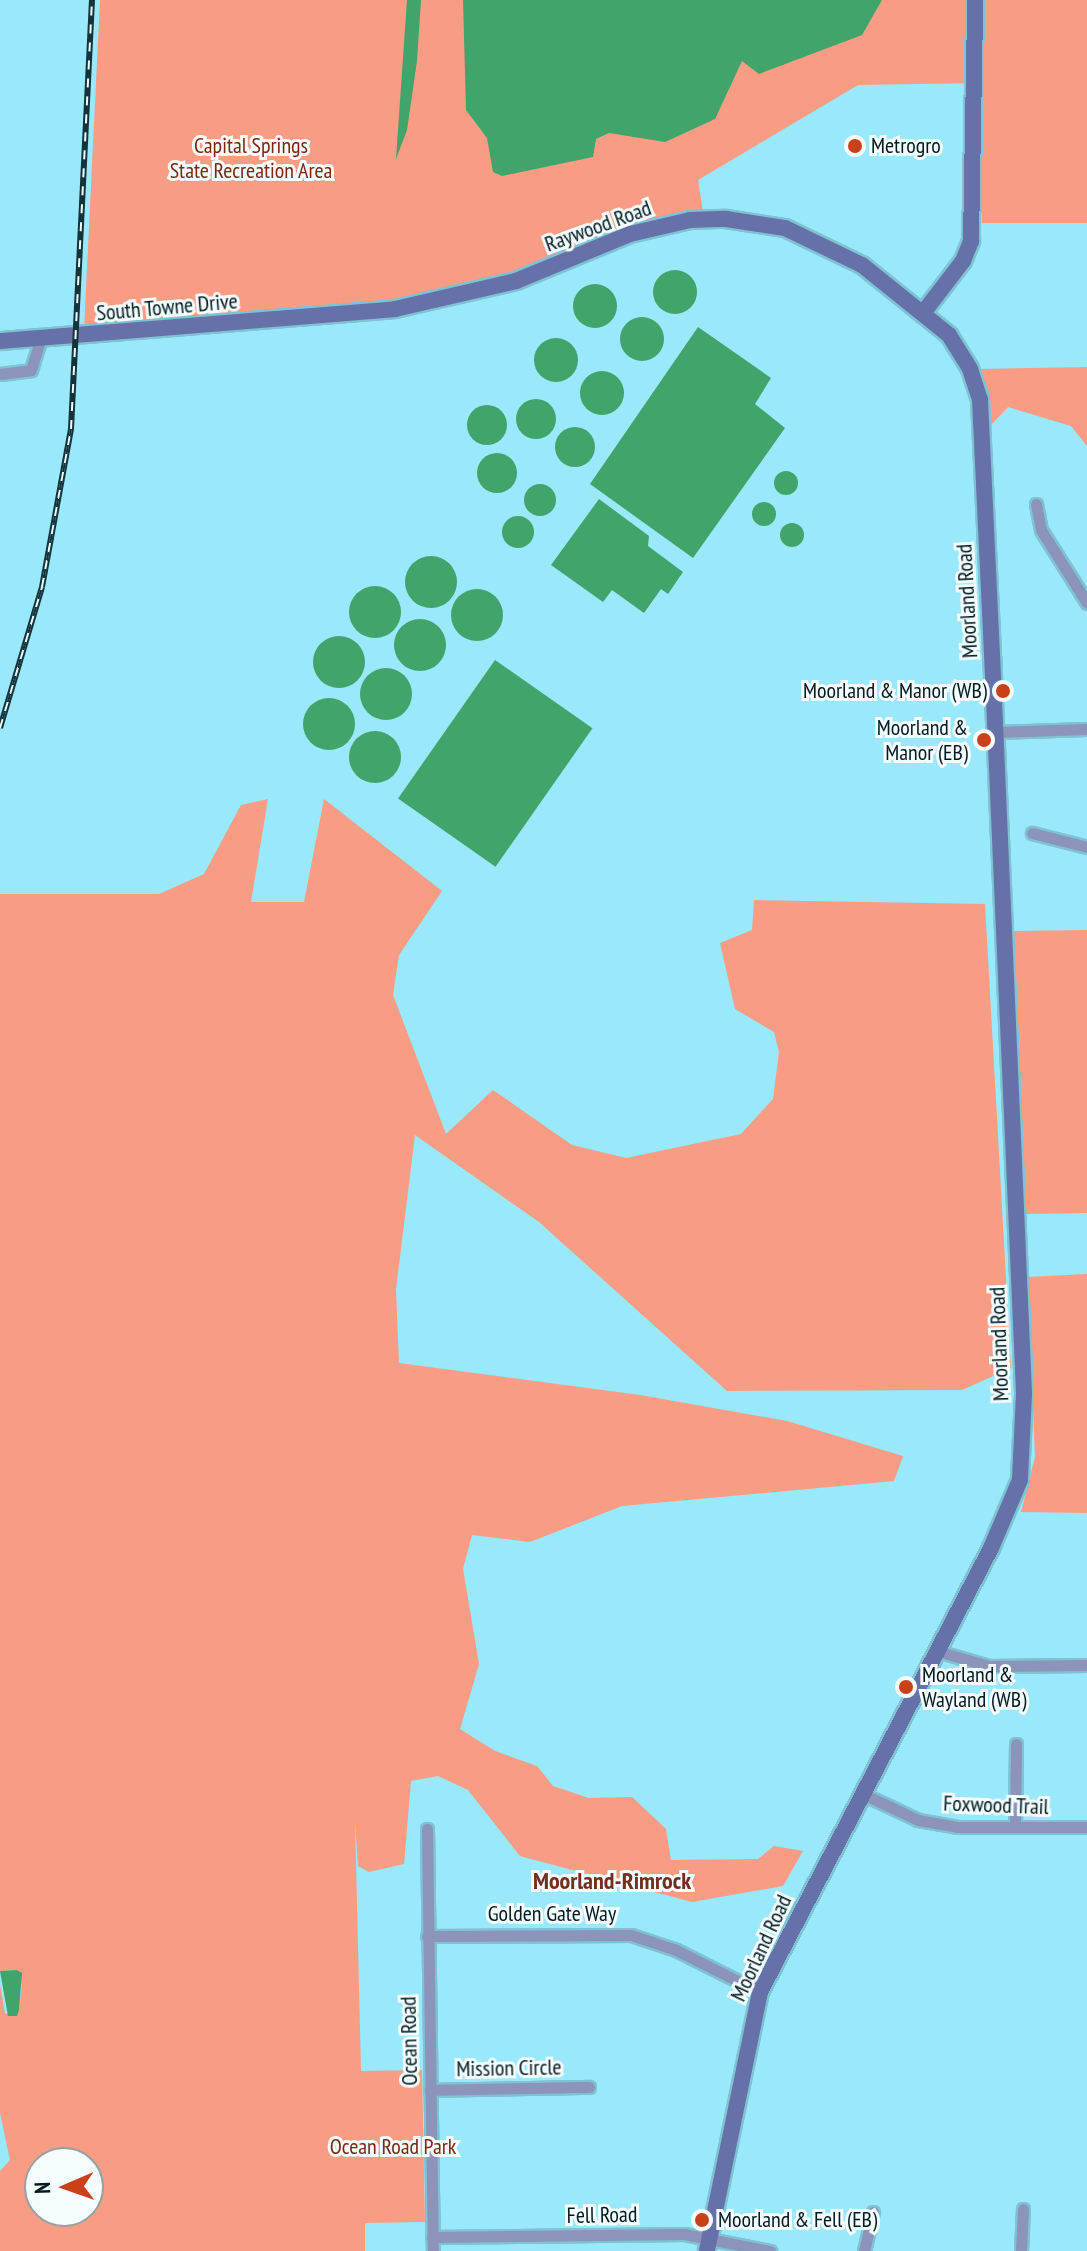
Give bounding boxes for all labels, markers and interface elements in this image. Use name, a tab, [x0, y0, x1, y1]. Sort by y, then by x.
park label: Capital Springs State Recreation Area	[169, 132, 333, 184]
place label: Metrogro	[871, 133, 941, 159]
marker: Metrogro	[846, 137, 864, 155]
street label: Raywood Road	[541, 195, 655, 257]
street label: South Towne Drive	[95, 288, 239, 326]
street label: Moorland Road	[951, 543, 983, 659]
place label: Moorland & Manor (WB)	[803, 678, 987, 704]
marker: Moorland & Manor (WB)	[994, 682, 1012, 700]
place label: Moorland & Manor (EB)	[877, 714, 968, 766]
marker: Moorland & Manor (EB)	[975, 731, 993, 749]
street label: Moorland Road	[984, 1286, 1014, 1402]
place label: Moorland & Wayland (WB)	[922, 1661, 1026, 1712]
marker: Moorland & Wayland (WB)	[897, 1678, 915, 1696]
street label: Foxwood Trail	[943, 1790, 1049, 1820]
district label: Moorland-Rimrock	[533, 1867, 691, 1895]
street label: Moorland Road	[725, 1891, 797, 2005]
street label: Golden Gate Way	[488, 1901, 616, 1927]
street label: Ocean Road	[395, 1996, 423, 2086]
street label: Mission Circle	[456, 2054, 562, 2082]
park label: Ocean Road Park	[330, 2134, 456, 2160]
north arrow	[24, 2147, 104, 2227]
text: N	[28, 2181, 56, 2194]
street label: Fell Road	[566, 2201, 638, 2229]
place label: Moorland & Fell (EB)	[718, 2207, 877, 2233]
marker: Moorland & Fell (EB)	[693, 2211, 711, 2229]

